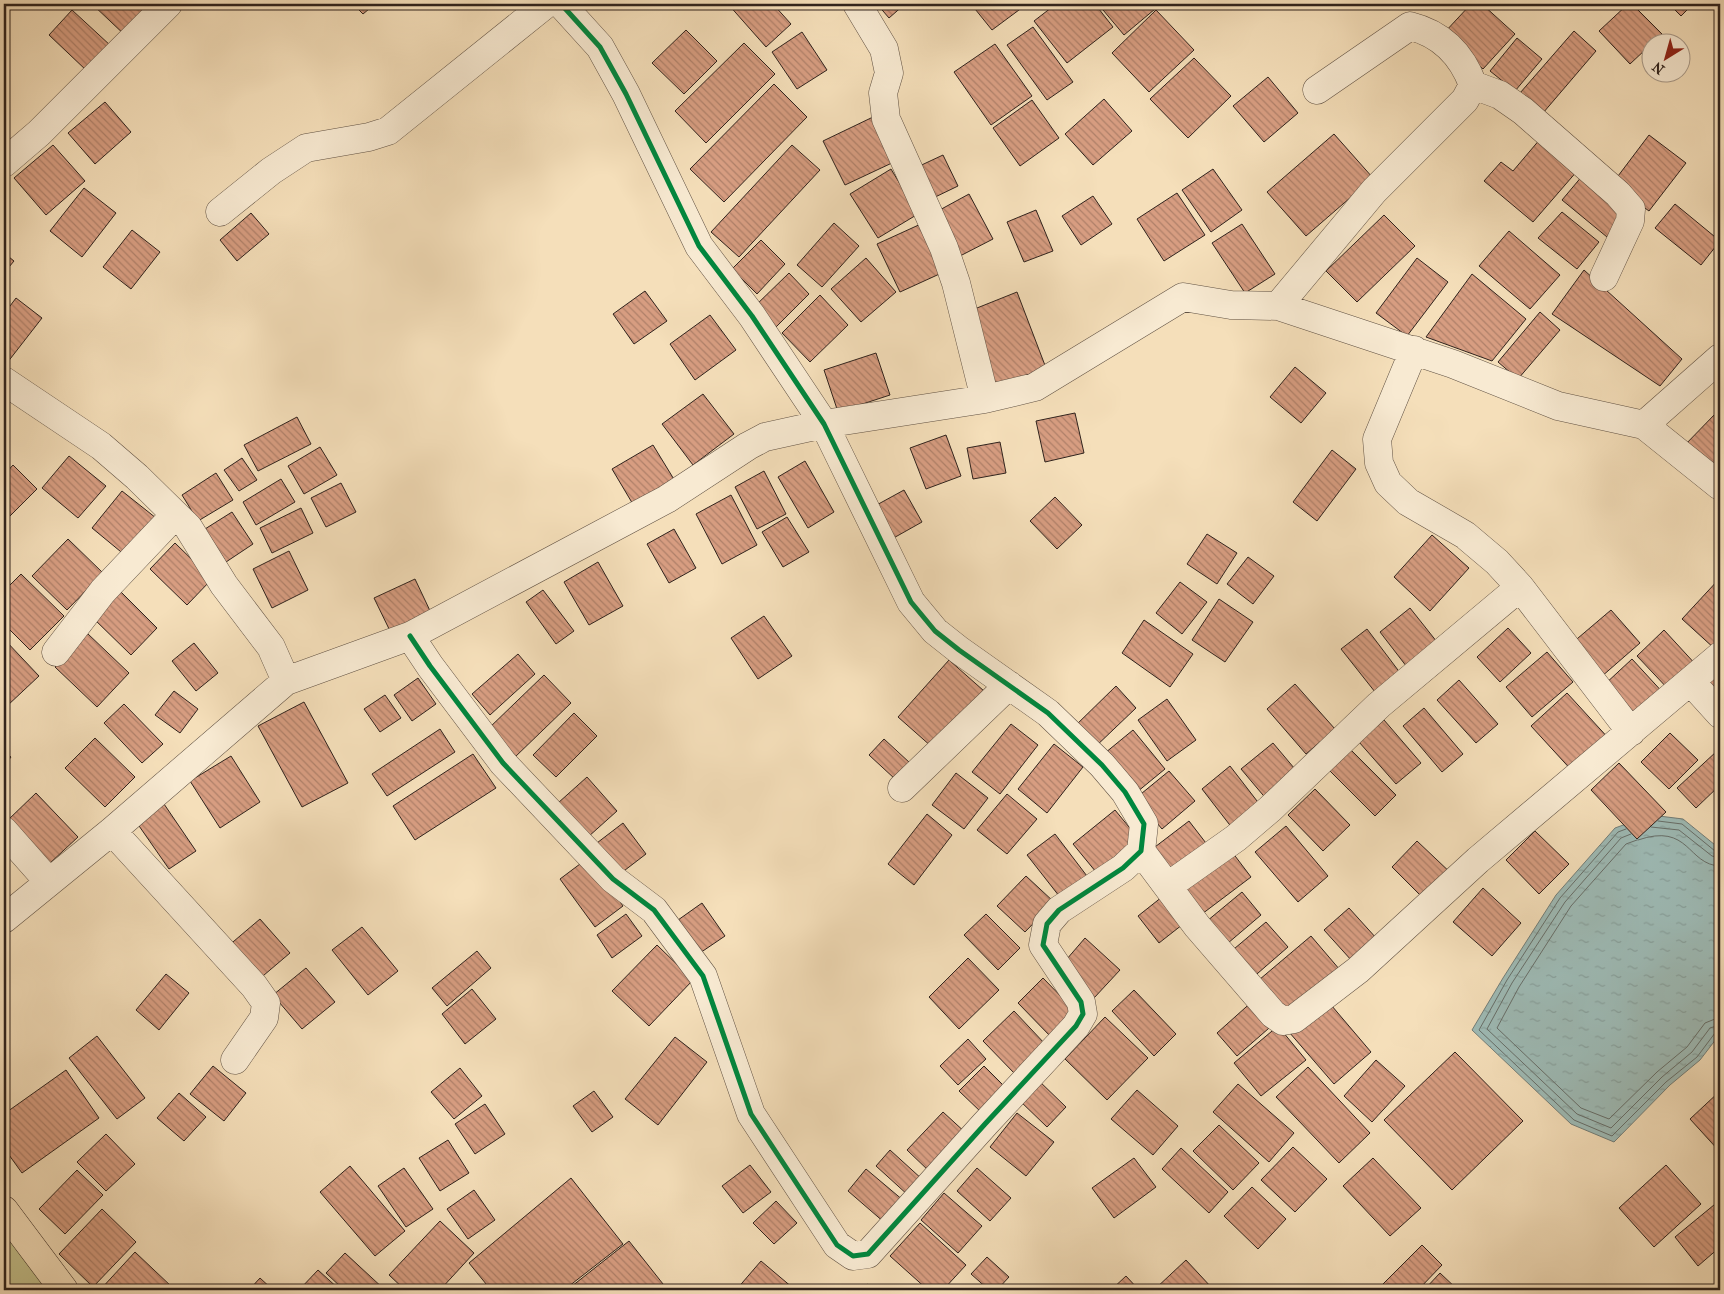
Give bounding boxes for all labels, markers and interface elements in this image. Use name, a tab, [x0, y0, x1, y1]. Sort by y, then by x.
north arrow	[1642, 32, 1692, 82]
text: N	[1649, 58, 1668, 78]

